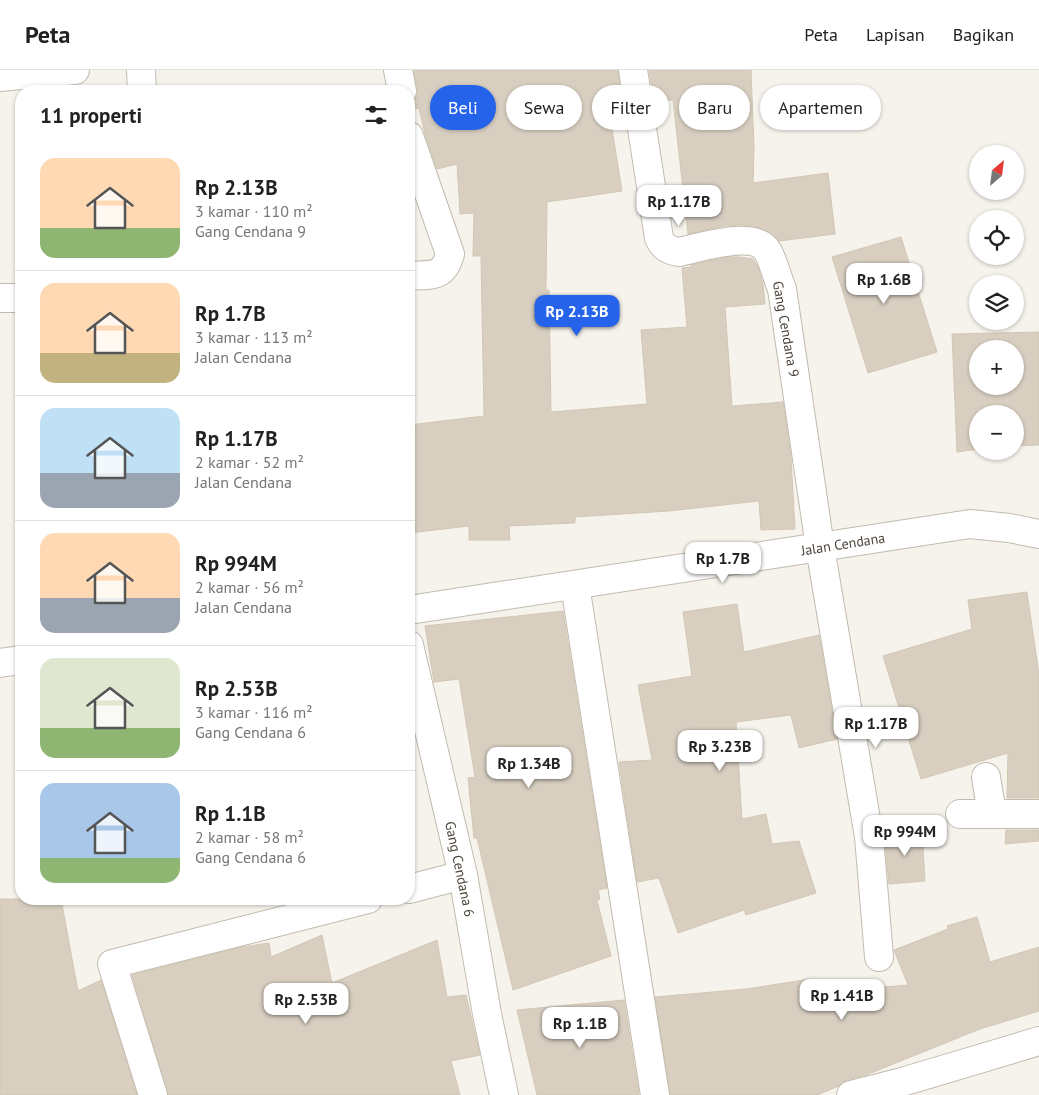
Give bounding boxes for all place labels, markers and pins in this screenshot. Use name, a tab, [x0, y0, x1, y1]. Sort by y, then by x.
pin: Rp 1.17B	[627, 184, 731, 227]
pin: Rp 1.6B	[838, 262, 930, 305]
pin: Rp 2.13B	[525, 294, 629, 337]
pin: Rp 1.7B	[677, 542, 769, 584]
pin: Rp 1.17B	[824, 706, 928, 749]
pin: Rp 3.23B	[668, 730, 772, 772]
pin: Rp 1.34B	[477, 746, 581, 789]
pin: Rp 994M	[859, 814, 951, 857]
pin: Rp 1.41B	[790, 978, 894, 1021]
pin: Rp 2.53B	[254, 982, 358, 1025]
pin: Rp 1.1B	[534, 1006, 626, 1049]

